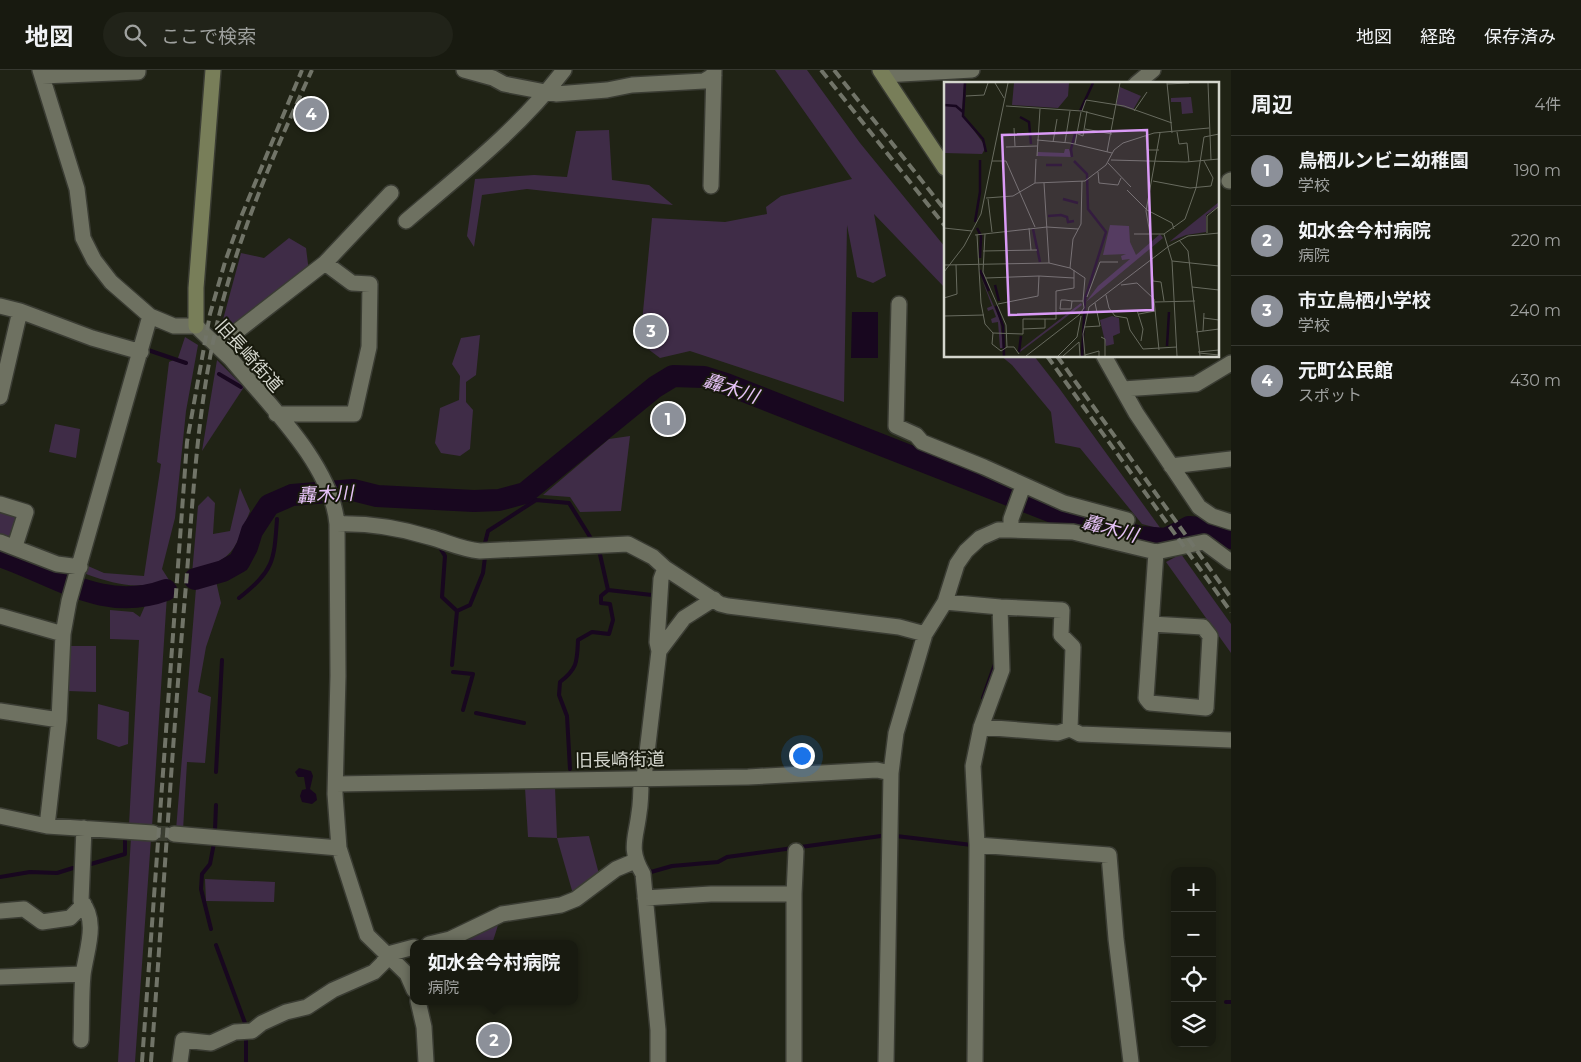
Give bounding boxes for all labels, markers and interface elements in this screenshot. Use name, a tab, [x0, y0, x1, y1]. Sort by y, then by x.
search box	[103, 12, 453, 57]
icon: search	[121, 21, 149, 49]
text: 地図	[25, 22, 73, 51]
text: ここで検索	[161, 25, 256, 48]
text: 地図	[1356, 26, 1392, 48]
text: 経路	[1420, 26, 1456, 48]
text: 保存済み	[1484, 26, 1556, 48]
inset map	[944, 82, 1218, 358]
text: 周辺	[1251, 92, 1293, 117]
pin: 4	[295, 95, 327, 133]
text: 4件	[1534, 95, 1561, 114]
text: 鳥栖ルンビニ幼稚園	[1298, 149, 1469, 172]
text: 1	[1264, 161, 1270, 180]
text: 190 m	[1514, 161, 1561, 180]
text: 学校	[1298, 176, 1330, 195]
text: 如水会今村病院	[1298, 219, 1431, 242]
text: 2	[1262, 231, 1272, 250]
text: 220 m	[1511, 231, 1561, 250]
text: 病院	[1298, 246, 1330, 265]
text: 市立鳥栖小学校	[1298, 289, 1431, 312]
text: 3	[1262, 301, 1272, 320]
text: 240 m	[1510, 301, 1561, 320]
pin: 3	[635, 312, 667, 350]
street label: 旧長崎街道	[211, 315, 287, 397]
text: 学校	[1298, 316, 1330, 335]
text: 元町公民館	[1298, 359, 1393, 382]
water label: 轟木川	[700, 369, 763, 409]
text: 4	[1261, 371, 1273, 390]
text: 430 m	[1510, 371, 1561, 390]
text: スポット	[1298, 386, 1362, 405]
pin: 1	[652, 400, 684, 438]
water label: 轟木川	[296, 481, 356, 507]
water label: 轟木川	[1079, 510, 1142, 547]
your location	[789, 743, 815, 769]
street label: 旧長崎街道	[575, 748, 665, 772]
map controls	[1171, 867, 1216, 1047]
button: +	[1171, 867, 1216, 912]
button: −	[1171, 912, 1216, 957]
popup	[410, 940, 578, 1005]
text: 如水会今村病院	[427, 951, 561, 974]
button: locate	[1171, 957, 1216, 1002]
text: 病院	[427, 978, 460, 997]
button: layers	[1171, 1002, 1216, 1047]
pin: 2	[478, 1021, 510, 1059]

